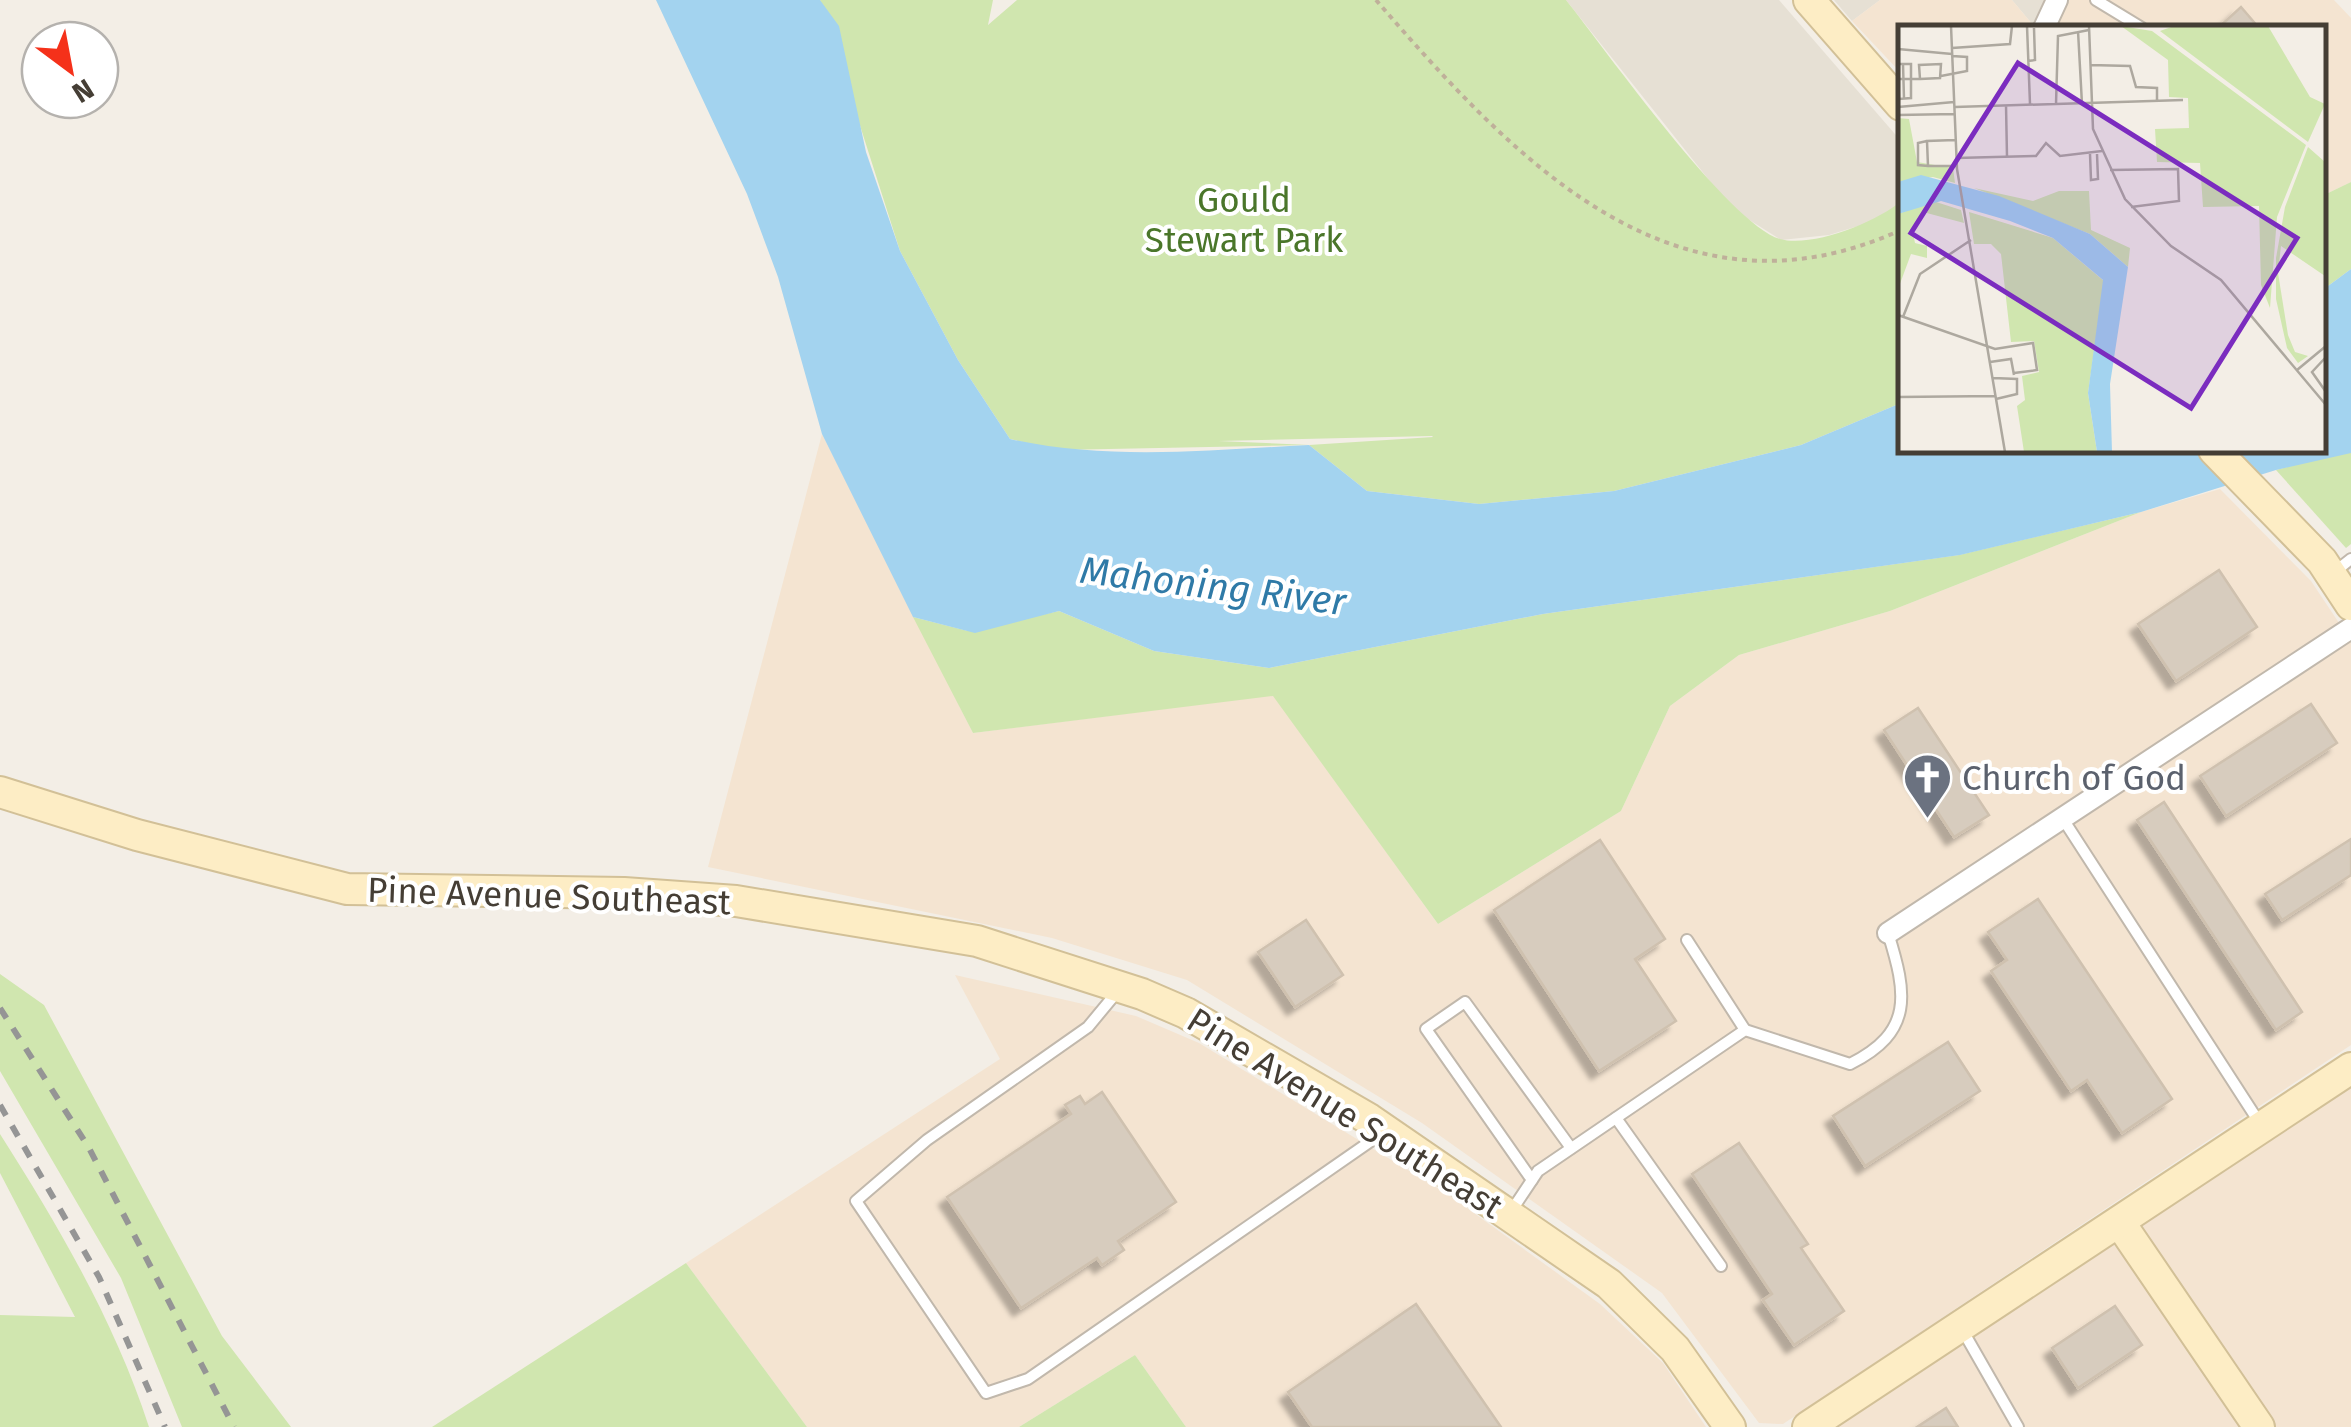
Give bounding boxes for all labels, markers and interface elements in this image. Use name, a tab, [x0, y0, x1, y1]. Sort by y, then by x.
north arrow	[20, 20, 120, 120]
inset map	[1898, 25, 2326, 452]
text: N	[66, 72, 100, 110]
park label: Gould Stewart Park	[1145, 179, 1343, 261]
water label: Mahoning River	[1078, 547, 1350, 625]
church icon: Church of God	[1901, 752, 1953, 820]
place label: Church of God	[1962, 757, 2186, 799]
street label: Pine Avenue Southeast	[366, 869, 732, 923]
street label: Pine Avenue Southeast	[1180, 999, 1511, 1227]

